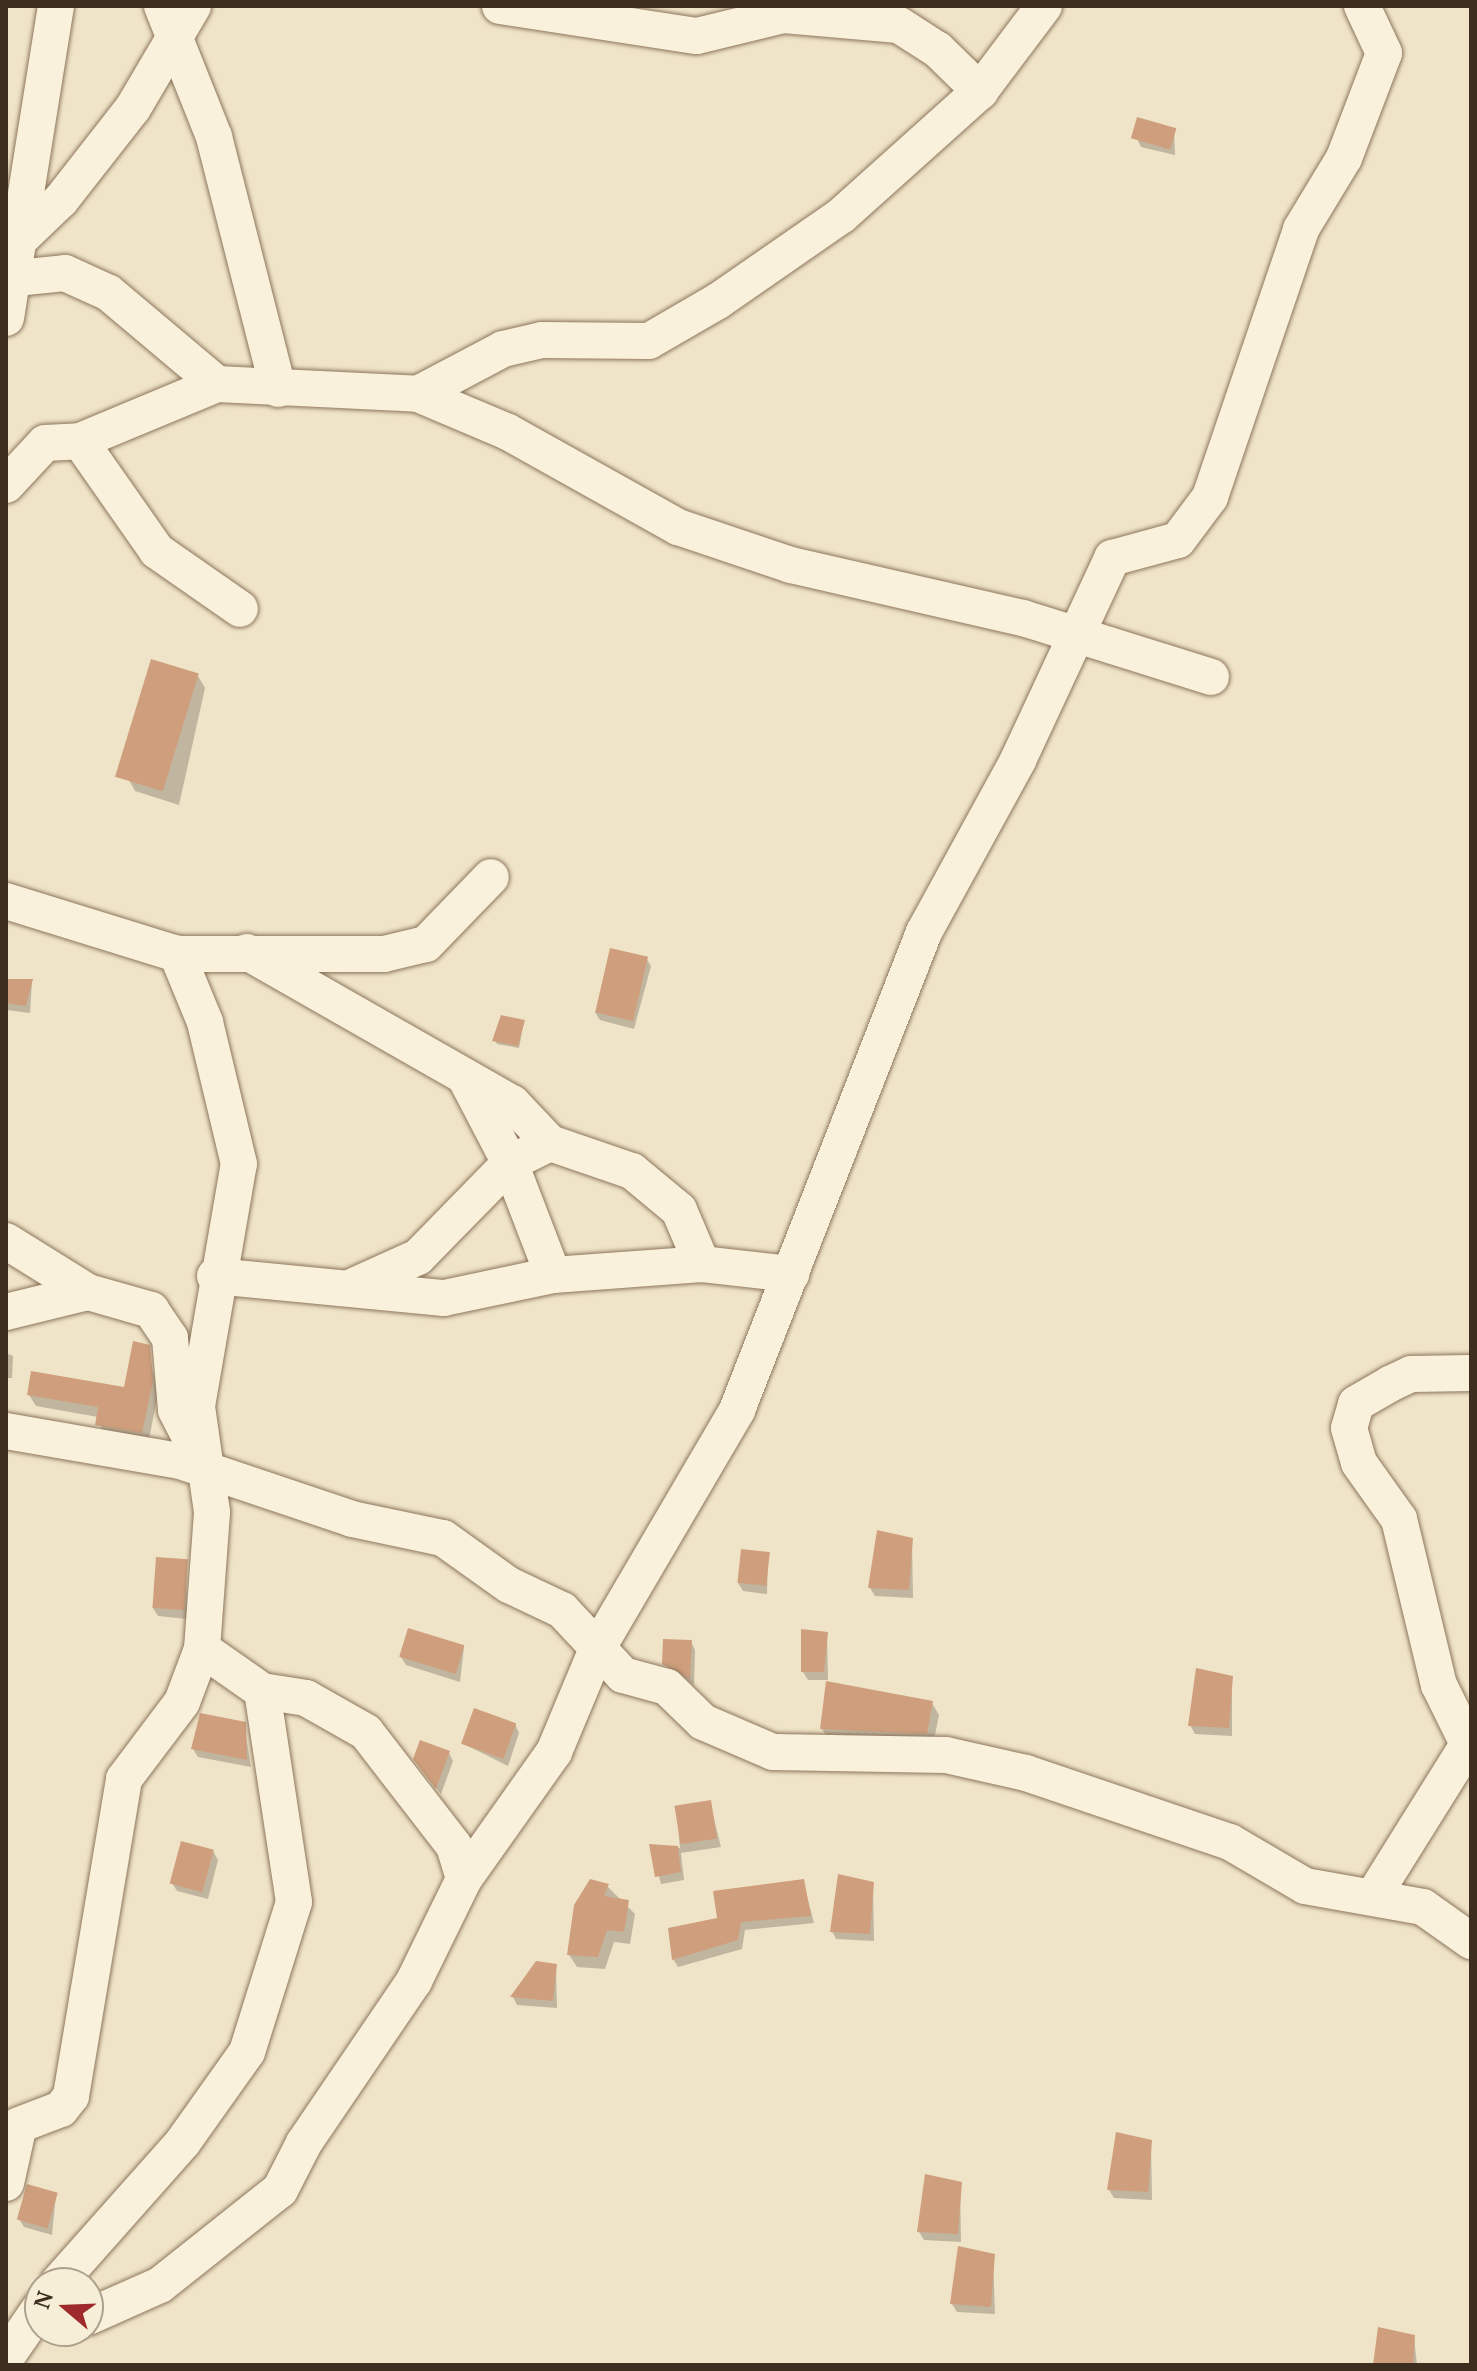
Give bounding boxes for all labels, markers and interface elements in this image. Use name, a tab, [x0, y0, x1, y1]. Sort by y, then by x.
north arrow	[24, 2267, 104, 2347]
text: N	[26, 2287, 59, 2312]

